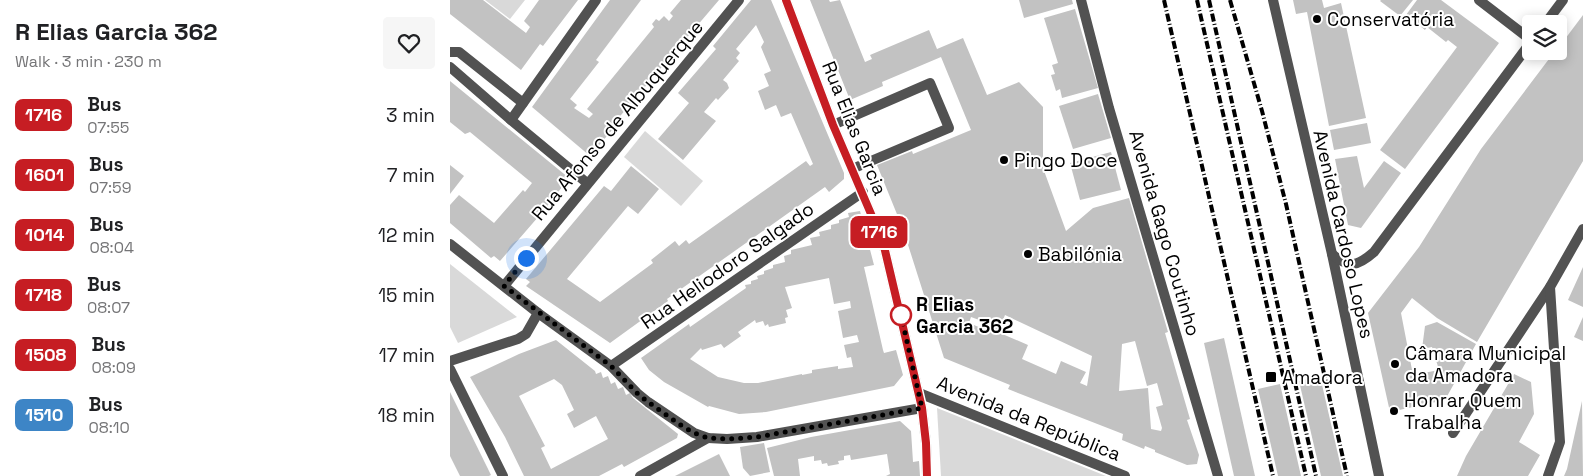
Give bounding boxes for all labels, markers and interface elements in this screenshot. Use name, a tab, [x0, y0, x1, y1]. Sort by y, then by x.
place label: Conservatória	[1327, 7, 1454, 32]
marker: Conservatória	[1311, 13, 1323, 25]
street label: Rua Afonso de Albuquerque	[526, 15, 709, 226]
map controls	[1522, 15, 1567, 60]
button: layers	[1522, 15, 1567, 60]
text: R Elias Garcia 362	[15, 16, 218, 47]
button: heart	[383, 17, 435, 69]
text: Walk · 3 min · 230 m	[15, 51, 162, 72]
street label: Rua Elias Garcia	[816, 57, 893, 199]
text: Bus	[87, 92, 121, 117]
text: 1716	[25, 103, 62, 126]
text: 3 min	[386, 103, 435, 128]
text: 07:55	[87, 117, 129, 138]
street label: Avenida Gago Coutinho	[1123, 127, 1206, 339]
street label: Avenida Cardoso Lopes	[1307, 127, 1380, 341]
place label: Pingo Doce	[1014, 148, 1118, 173]
text: Bus	[89, 152, 123, 177]
marker: Pingo Doce	[998, 154, 1010, 166]
text: 1601	[25, 163, 64, 186]
text: 7 min	[387, 163, 435, 188]
text: 07:59	[89, 177, 131, 198]
street label: Rua Heliodoro Salgado	[636, 196, 819, 335]
text: Bus	[89, 212, 124, 237]
line badge: 1716	[844, 216, 914, 248]
text: 1716	[860, 220, 898, 243]
text: 1014	[25, 223, 64, 246]
text: 12 min	[378, 223, 435, 248]
text: 08:04	[89, 237, 134, 258]
place label: Babilónia	[1038, 242, 1122, 267]
your location	[514, 246, 539, 271]
marker: Babilónia	[1022, 248, 1034, 260]
text: Bus	[87, 272, 121, 297]
text: 1718	[25, 283, 62, 306]
text: 15 min	[378, 283, 435, 308]
place label: R Elias Garcia 362	[916, 292, 1013, 339]
text: 08:07	[87, 297, 130, 318]
marker: R Elias Garcia 362	[890, 304, 912, 326]
text: Bus	[91, 332, 126, 357]
place label: Câmara Municipal da Amadora	[1405, 341, 1566, 388]
text: 1508	[25, 343, 66, 366]
text: 17 min	[379, 343, 435, 368]
text: 08:09	[91, 357, 136, 378]
marker: Câmara Municipal da Amadora	[1389, 358, 1401, 370]
place label: Amadora	[1282, 365, 1363, 390]
street label: Avenida da República	[933, 370, 1124, 467]
marker: Amadora	[1264, 370, 1278, 384]
place label: Honrar Quem Trabalha	[1404, 388, 1522, 435]
text: Bus	[88, 392, 123, 417]
text: 1510	[25, 403, 63, 426]
text: 18 min	[378, 403, 435, 428]
marker: Honrar Quem Trabalha	[1388, 405, 1400, 417]
text: 08:10	[88, 417, 130, 438]

